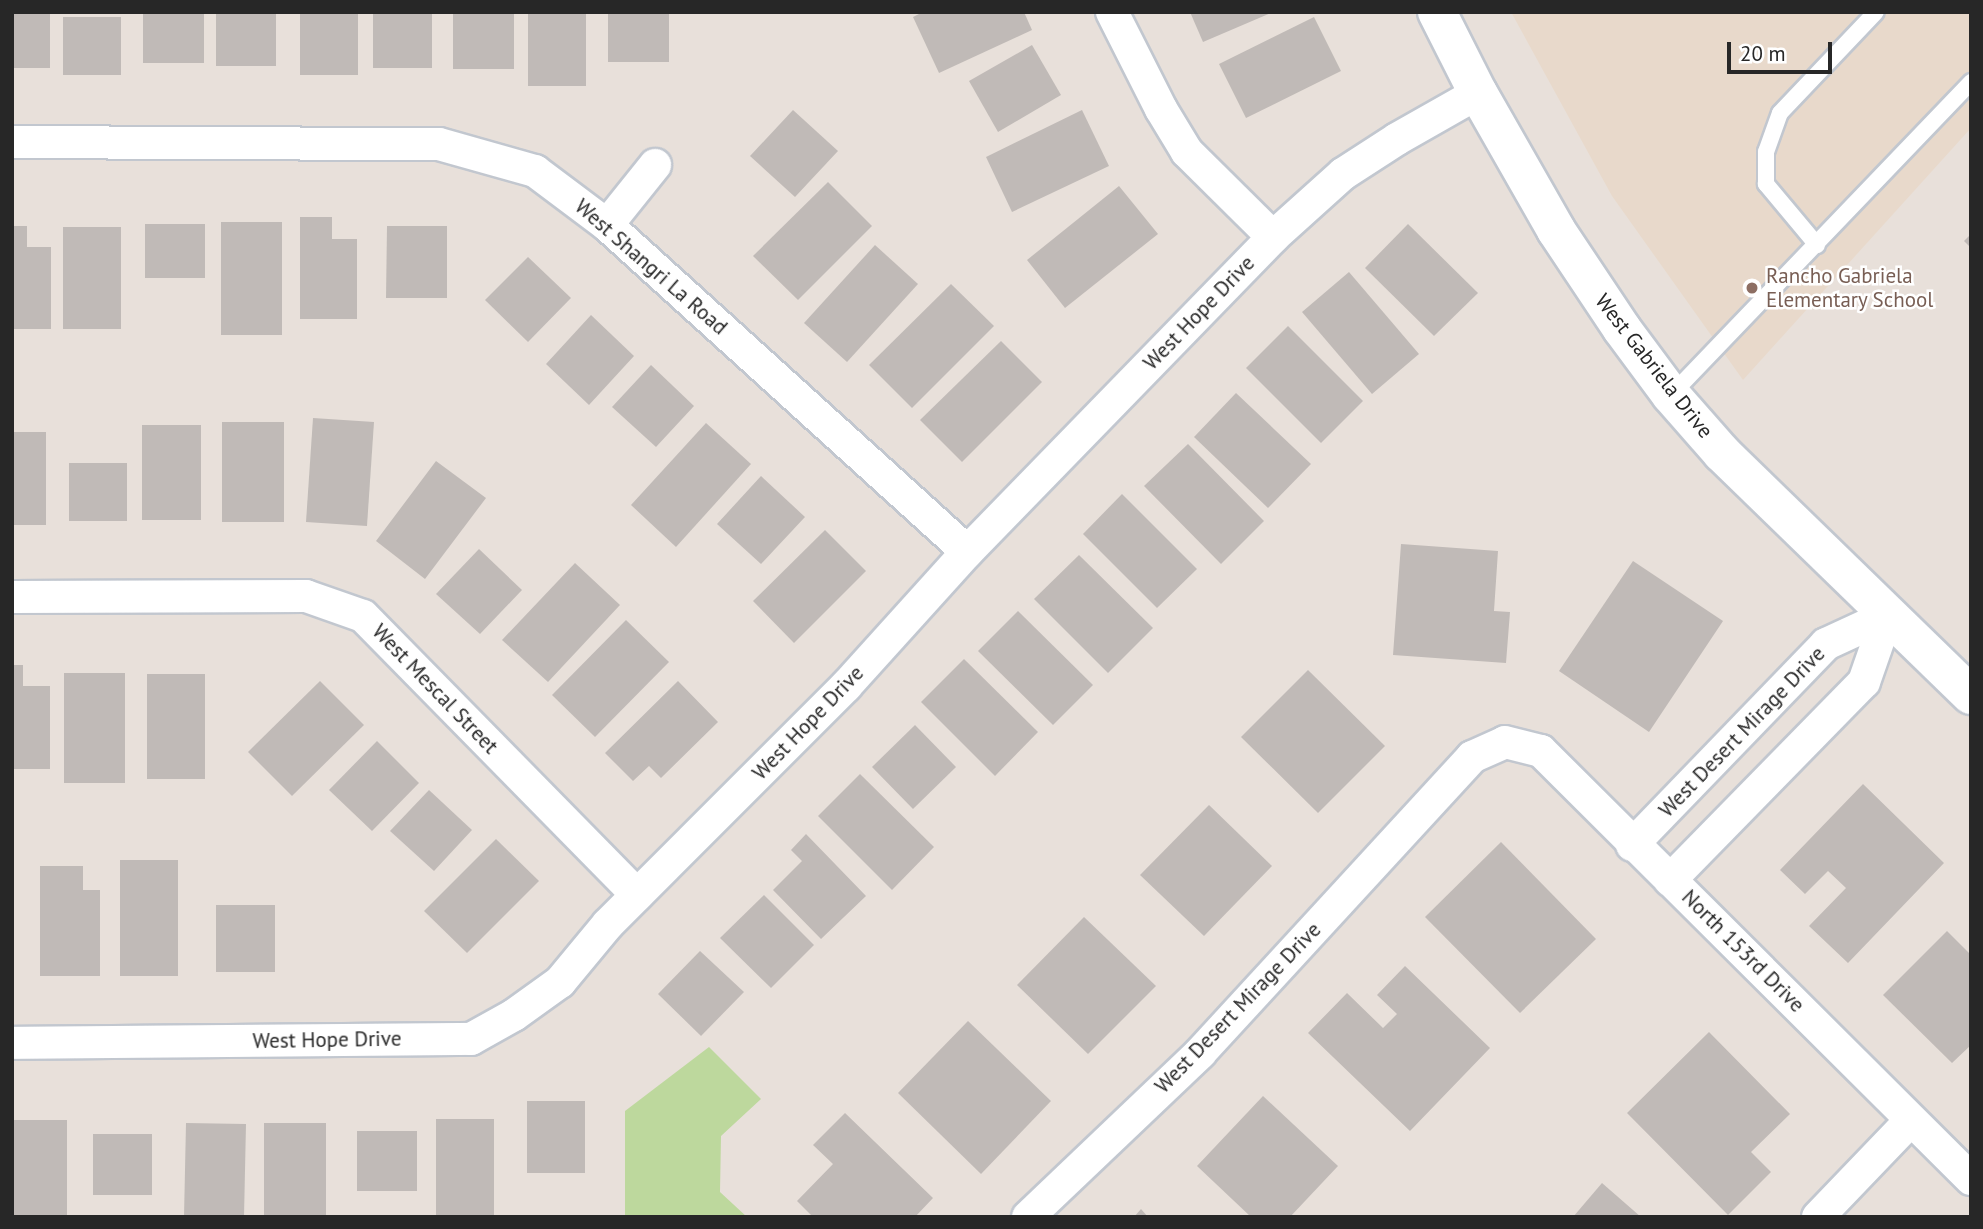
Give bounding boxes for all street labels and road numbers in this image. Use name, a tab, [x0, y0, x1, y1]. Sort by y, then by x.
street label: West Shangri La Road	[570, 194, 732, 340]
street label: West Hope Drive	[1138, 251, 1260, 375]
street label: West Gabriela Drive	[1590, 289, 1718, 443]
street label: West Mescal Street	[367, 619, 503, 759]
street label: West Desert Mirage Drive	[1654, 641, 1830, 823]
street label: West Hope Drive	[747, 661, 869, 785]
street label: North 153rd Drive	[1677, 885, 1809, 1017]
street label: West Desert Mirage Drive	[1150, 917, 1326, 1099]
street label: West Hope Drive	[252, 1026, 402, 1054]

